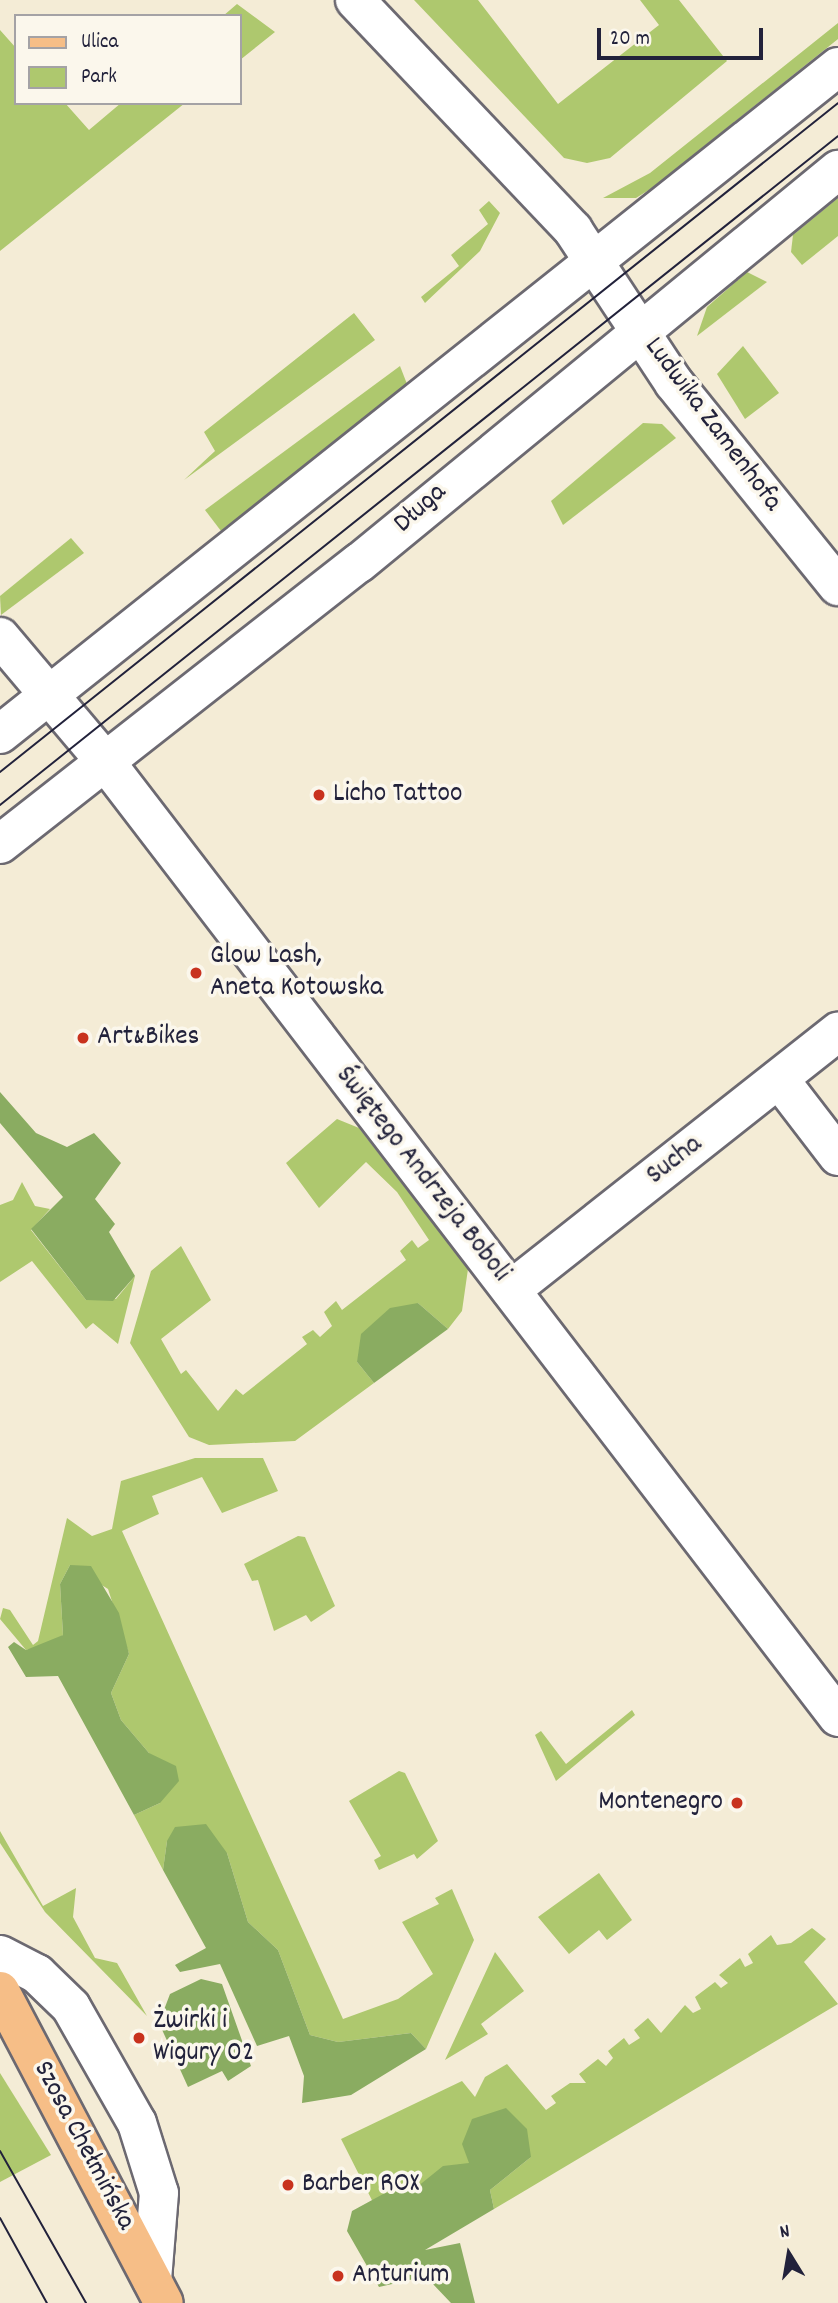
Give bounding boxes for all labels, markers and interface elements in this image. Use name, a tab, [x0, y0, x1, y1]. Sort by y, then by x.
legend	[14, 14, 242, 105]
scale bar	[600, 14, 766, 58]
text: 20 m	[610, 25, 650, 55]
text: Ulica	[81, 28, 118, 58]
text: Park	[81, 63, 117, 93]
street label: Ludwika Zamenhofa	[636, 331, 788, 519]
street label: Długa	[388, 477, 454, 541]
place label: Licho Tattoo	[333, 778, 462, 812]
marker: Licho Tattoo	[311, 787, 327, 803]
place label: Glow Lash, Aneta Kotowska	[210, 940, 383, 1006]
marker: Glow Lash, Aneta Kotowska	[188, 965, 204, 981]
place label: Art&Bikes	[97, 1021, 199, 1055]
marker: Art&Bikes	[75, 1030, 91, 1046]
street label: Świętego Andrzeja Boboli	[327, 1060, 517, 1290]
street label: Sucha	[640, 1129, 710, 1193]
place label: Montenegro	[598, 1786, 723, 1820]
marker: Montenegro	[729, 1795, 745, 1811]
place label: Żwirki i Wigury 02	[153, 2005, 254, 2071]
marker: Żwirki i Wigury 02	[131, 2030, 147, 2046]
street label: Szosa Chełmińska	[24, 2056, 142, 2236]
place label: Barber ROX	[302, 2168, 420, 2202]
marker: Barber ROX	[280, 2177, 296, 2193]
north arrow	[754, 2219, 824, 2289]
text: N	[778, 2219, 792, 2247]
place label: Anturium	[352, 2259, 449, 2293]
marker: Anturium	[330, 2268, 346, 2284]

